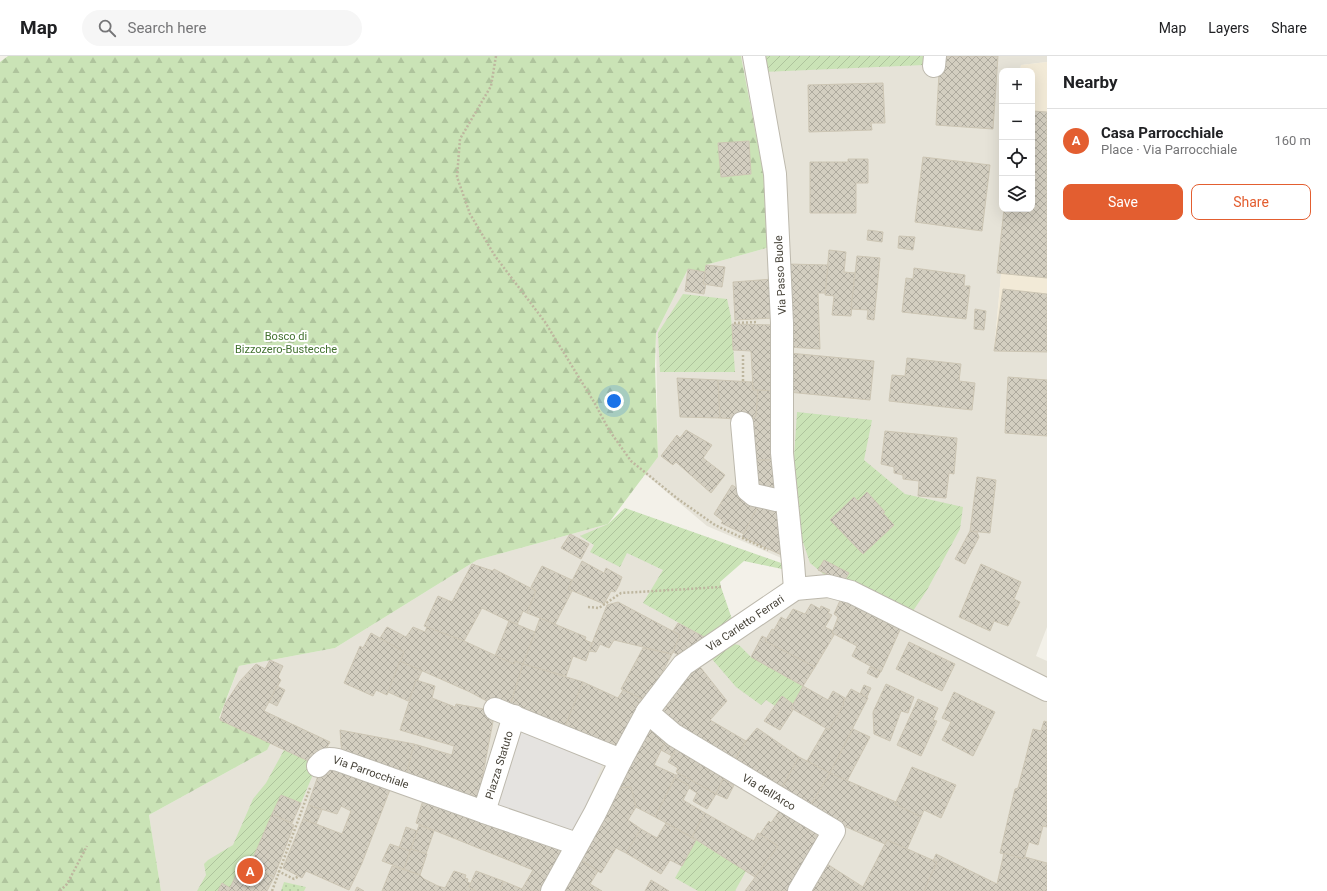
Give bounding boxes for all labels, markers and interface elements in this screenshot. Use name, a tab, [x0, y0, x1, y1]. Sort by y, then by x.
search box	[82, 10, 362, 46]
text: Map	[20, 16, 58, 39]
icon: search	[96, 17, 118, 39]
text: Search here	[128, 19, 206, 37]
text: Map	[1159, 20, 1186, 36]
text: Layers	[1208, 20, 1249, 36]
text: Share	[1271, 20, 1307, 36]
map controls	[999, 68, 1035, 212]
button: +	[999, 68, 1035, 104]
text: Nearby	[1063, 72, 1118, 92]
button: −	[999, 104, 1035, 140]
text: Casa Parrocchiale	[1101, 124, 1223, 142]
text: A	[1072, 133, 1080, 148]
text: 160 m	[1274, 133, 1311, 148]
button: locate	[999, 140, 1035, 176]
text: Place · Via Parrocchiale	[1101, 142, 1237, 157]
button: layers	[999, 176, 1035, 212]
button: Save	[1063, 184, 1183, 220]
button: Share	[1191, 184, 1311, 220]
street label: Via Passo Buole	[772, 235, 789, 315]
park label: Bosco di Bizzozero-Bustecche	[235, 330, 337, 356]
your location	[604, 391, 624, 411]
street label: Via Carletto Ferrari	[704, 592, 787, 654]
street label: Piazza Statuto	[483, 729, 516, 801]
street label: Via Parrocchiale	[331, 753, 411, 792]
street label: Via dell'Arco	[740, 771, 798, 813]
pin: A	[237, 856, 263, 886]

